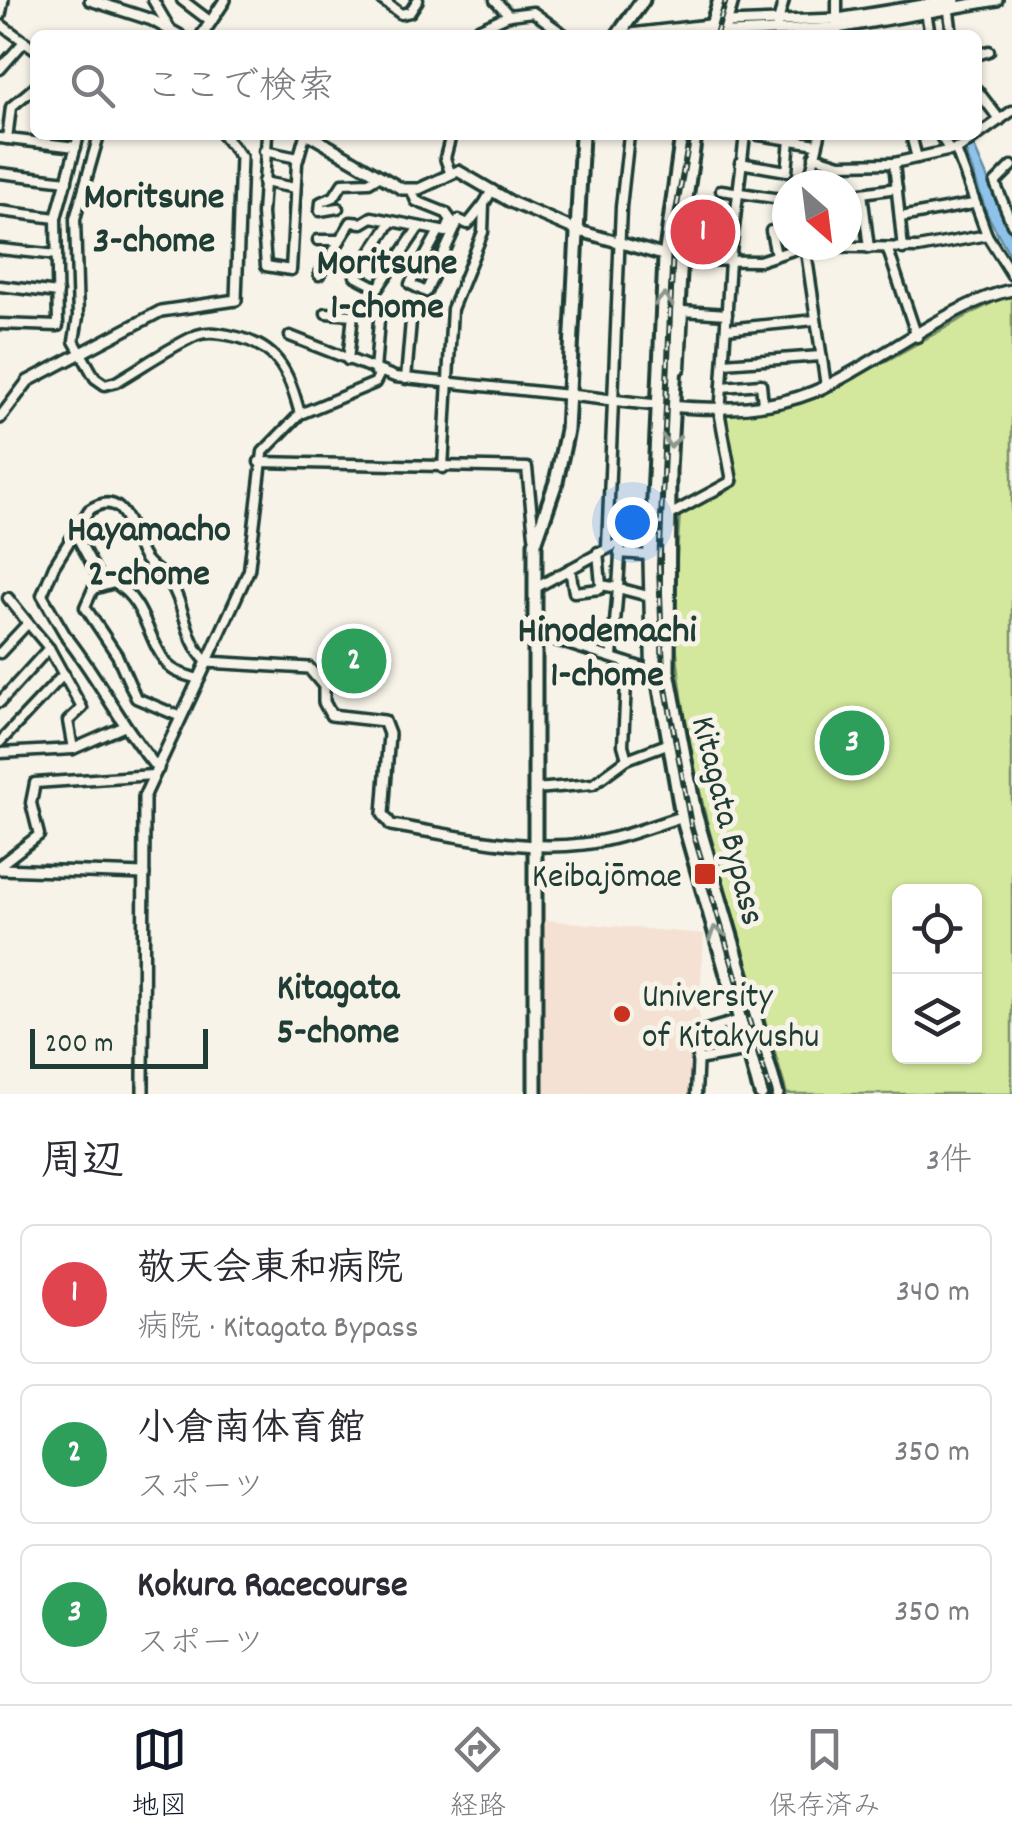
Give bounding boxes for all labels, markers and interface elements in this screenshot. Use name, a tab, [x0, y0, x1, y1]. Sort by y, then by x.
search box	[30, 30, 982, 140]
icon: search	[65, 58, 120, 113]
text: ここで検索	[145, 62, 335, 117]
north arrow	[772, 170, 862, 260]
district label: Moritsune 3-chome	[84, 172, 224, 271]
pin: 1	[670, 194, 736, 270]
district label: Moritsune 1-chome	[317, 238, 457, 337]
one-way arrow	[653, 292, 674, 308]
one-way arrow	[661, 434, 683, 450]
your location	[607, 497, 658, 548]
district label: Hayamacho 2-chome	[67, 505, 231, 604]
district label: Hinodemachi 1-chome	[518, 606, 697, 705]
pin: 2	[322, 624, 386, 698]
pin: 3	[820, 706, 884, 780]
street label: Kitagata Bypass	[675, 711, 775, 931]
place label: Keibajōmae	[532, 854, 682, 904]
marker: Keibajōmae	[692, 861, 718, 887]
map controls	[892, 884, 982, 1064]
button: locate	[892, 884, 982, 974]
one-way arrow	[706, 925, 727, 942]
district label: Kitagata 5-chome	[276, 963, 401, 1062]
place label: University of Kitakyushu	[642, 974, 819, 1064]
button: layers	[892, 974, 982, 1064]
marker: University of Kitakyushu	[611, 1003, 633, 1025]
scale bar	[30, 1024, 208, 1068]
text: 200 m	[45, 1026, 113, 1066]
text: 周辺	[40, 1135, 124, 1195]
text: 3件	[926, 1140, 972, 1186]
text: 敬天会東和病院	[137, 1244, 403, 1299]
text: 1	[71, 1271, 78, 1317]
text: 340 m	[896, 1271, 970, 1317]
text: 病院 · Kitagata Bypass	[137, 1307, 418, 1353]
text: 小倉南体育館	[137, 1404, 365, 1459]
text: 2	[68, 1431, 81, 1477]
text: 350 m	[894, 1431, 970, 1477]
text: スポーツ	[137, 1467, 264, 1513]
text: Kokura Racecourse	[137, 1560, 408, 1615]
text: 3	[67, 1591, 82, 1637]
text: 350 m	[894, 1591, 970, 1637]
text: スポーツ	[137, 1623, 264, 1669]
tab: 地図	[131, 1722, 187, 1829]
tab: 経路	[450, 1722, 506, 1829]
tab: 保存済み	[769, 1722, 881, 1829]

